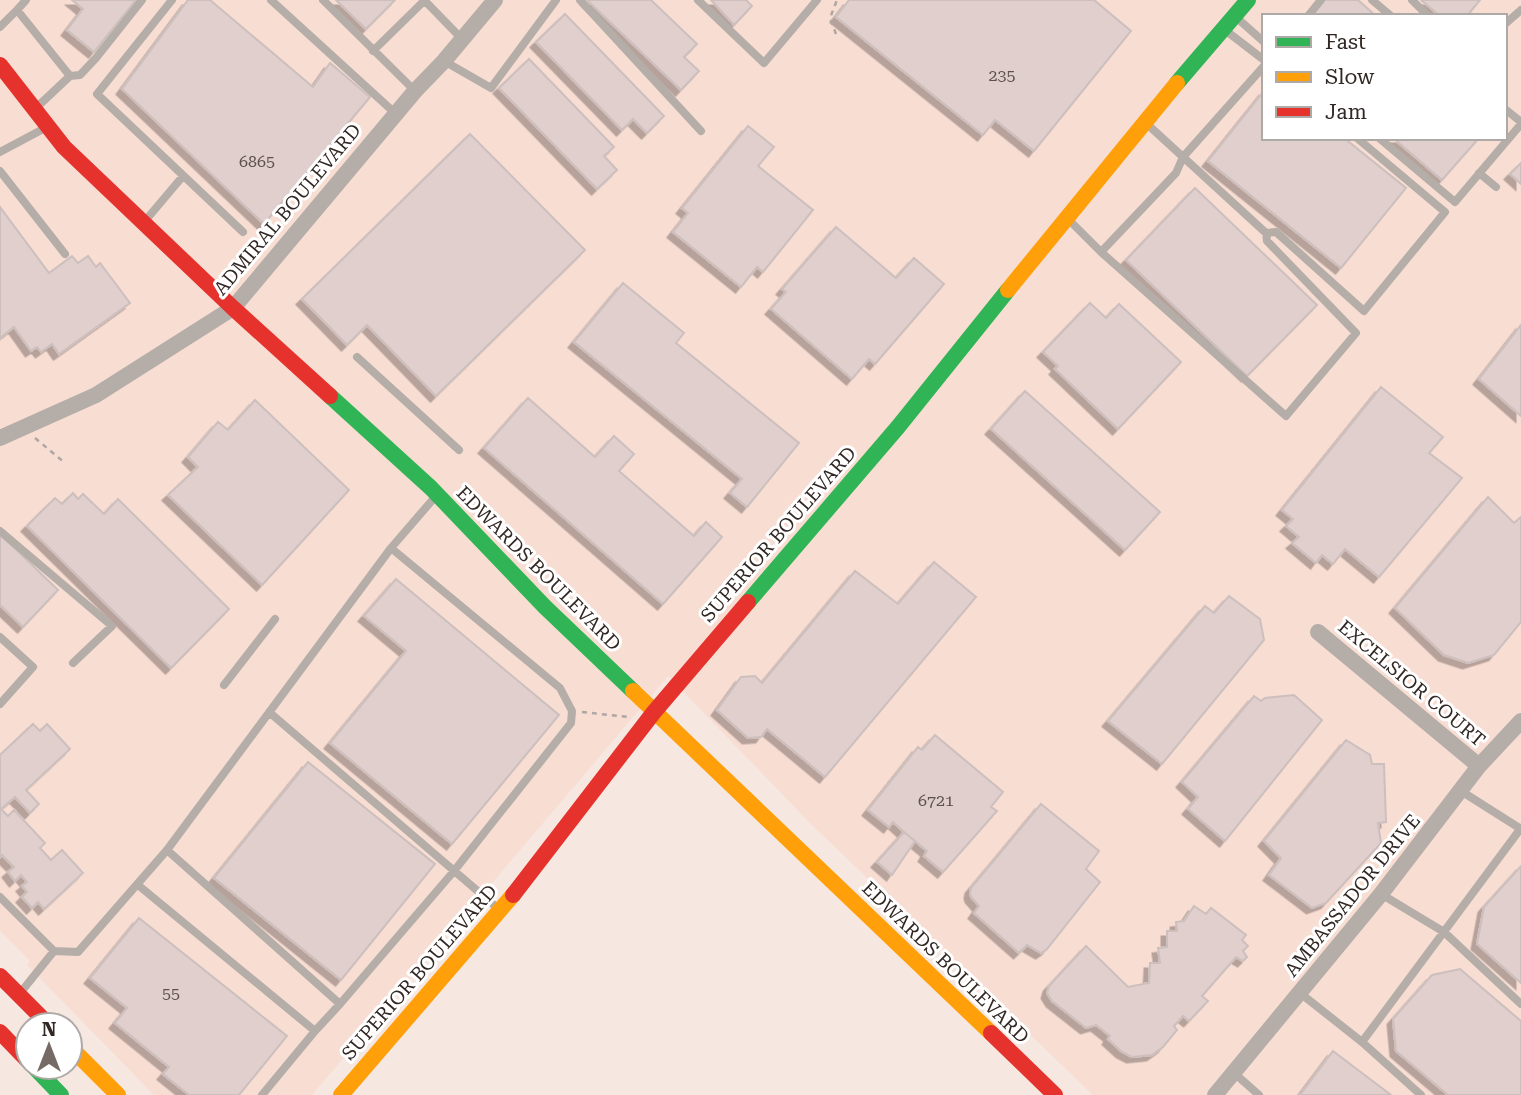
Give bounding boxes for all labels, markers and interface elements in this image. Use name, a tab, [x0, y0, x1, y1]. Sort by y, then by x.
legend	[1262, 14, 1507, 140]
text: Fast	[1325, 30, 1366, 54]
text: Slow	[1325, 65, 1375, 89]
house number: 235	[989, 66, 1015, 85]
text: Jam	[1325, 100, 1367, 124]
street label: ADMIRAL BOULEVARD	[209, 119, 366, 300]
house number: 6865	[239, 152, 275, 171]
street label: SUPERIOR BOULEVARD	[696, 442, 861, 627]
street label: EDWARDS BOULEVARD	[452, 481, 626, 655]
street label: EXCELSIOR COURT	[1334, 615, 1490, 752]
house number: 6721	[918, 791, 954, 810]
street label: AMBASSADOR DRIVE	[1280, 809, 1425, 981]
street label: EDWARDS BOULEVARD	[857, 877, 1034, 1048]
street label: SUPERIOR BOULEVARD	[337, 880, 502, 1065]
house number: 55	[162, 984, 180, 1003]
north arrow	[14, 1011, 84, 1081]
text: N	[42, 1018, 57, 1041]

